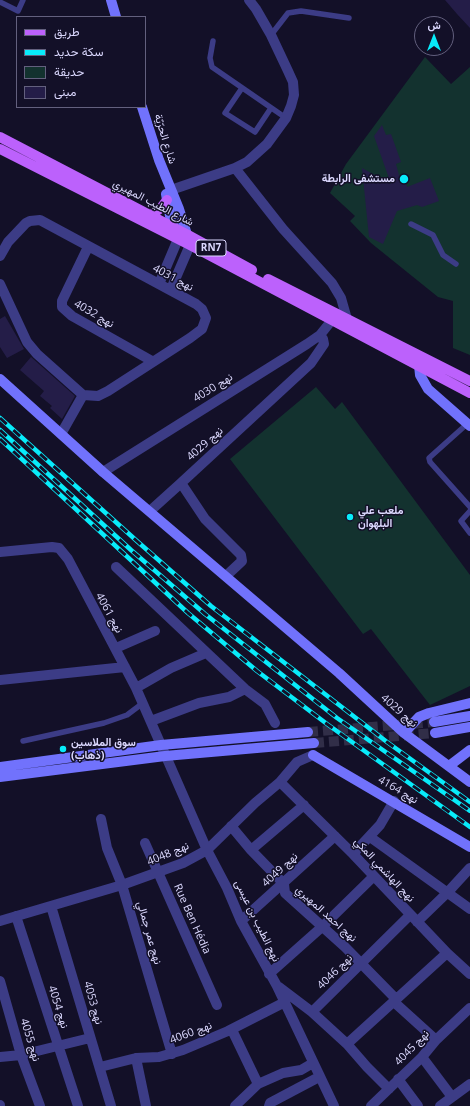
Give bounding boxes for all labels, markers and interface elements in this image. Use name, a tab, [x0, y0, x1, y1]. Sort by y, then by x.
legend	[16, 16, 146, 108]
north arrow	[414, 16, 454, 56]
text: ش	[427, 17, 441, 32]
text: طريق	[54, 23, 79, 40]
text: سكة حديد	[54, 43, 103, 60]
text: حديقة	[54, 63, 84, 80]
text: مبنى	[54, 83, 76, 100]
street label: شارع الحرّيّة	[151, 112, 179, 166]
place label: مستشفى الرابطة	[322, 172, 395, 186]
marker: مستشفى الرابطة	[398, 173, 410, 185]
street label: شارع الطيب المهيري	[110, 177, 196, 229]
road number: RN7	[196, 240, 226, 256]
street label: نهج 4031	[150, 262, 196, 294]
street label: نهج 4032	[72, 297, 116, 331]
street label: نهج 4030	[191, 371, 235, 405]
street label: نهج 4029	[184, 424, 226, 464]
place label: ملعب علي البلهوان	[358, 504, 404, 530]
marker: ملعب علي البلهوان	[345, 512, 355, 522]
street label: نهج 4061	[93, 590, 125, 636]
street label: نهج 4029	[378, 692, 420, 730]
place label: سوق الملاسين (ذهاب)	[71, 736, 136, 762]
marker: سوق الملاسين (ذهاب)	[58, 744, 68, 754]
street label: نهج 4164	[376, 773, 420, 807]
street label: نهج الهاشمي المكي	[351, 835, 417, 905]
street label: نهج 4048	[145, 839, 191, 869]
street label: نهج 4049	[259, 850, 301, 890]
street label: نهج الطيب بن عيسى	[231, 878, 283, 964]
street label: Rue Ben Hédia	[171, 882, 213, 956]
street label: نهج احمد المهيري	[293, 883, 359, 945]
street label: نهج عمر جمالي	[134, 900, 164, 966]
street label: نهج 4046	[315, 952, 355, 992]
street label: نهج 4053	[81, 980, 105, 1026]
street label: نهج 4054	[45, 984, 71, 1030]
street label: نهج 4055	[17, 1017, 43, 1063]
street label: نهج 4060	[168, 1019, 214, 1047]
street label: نهج 4045	[392, 1028, 432, 1068]

